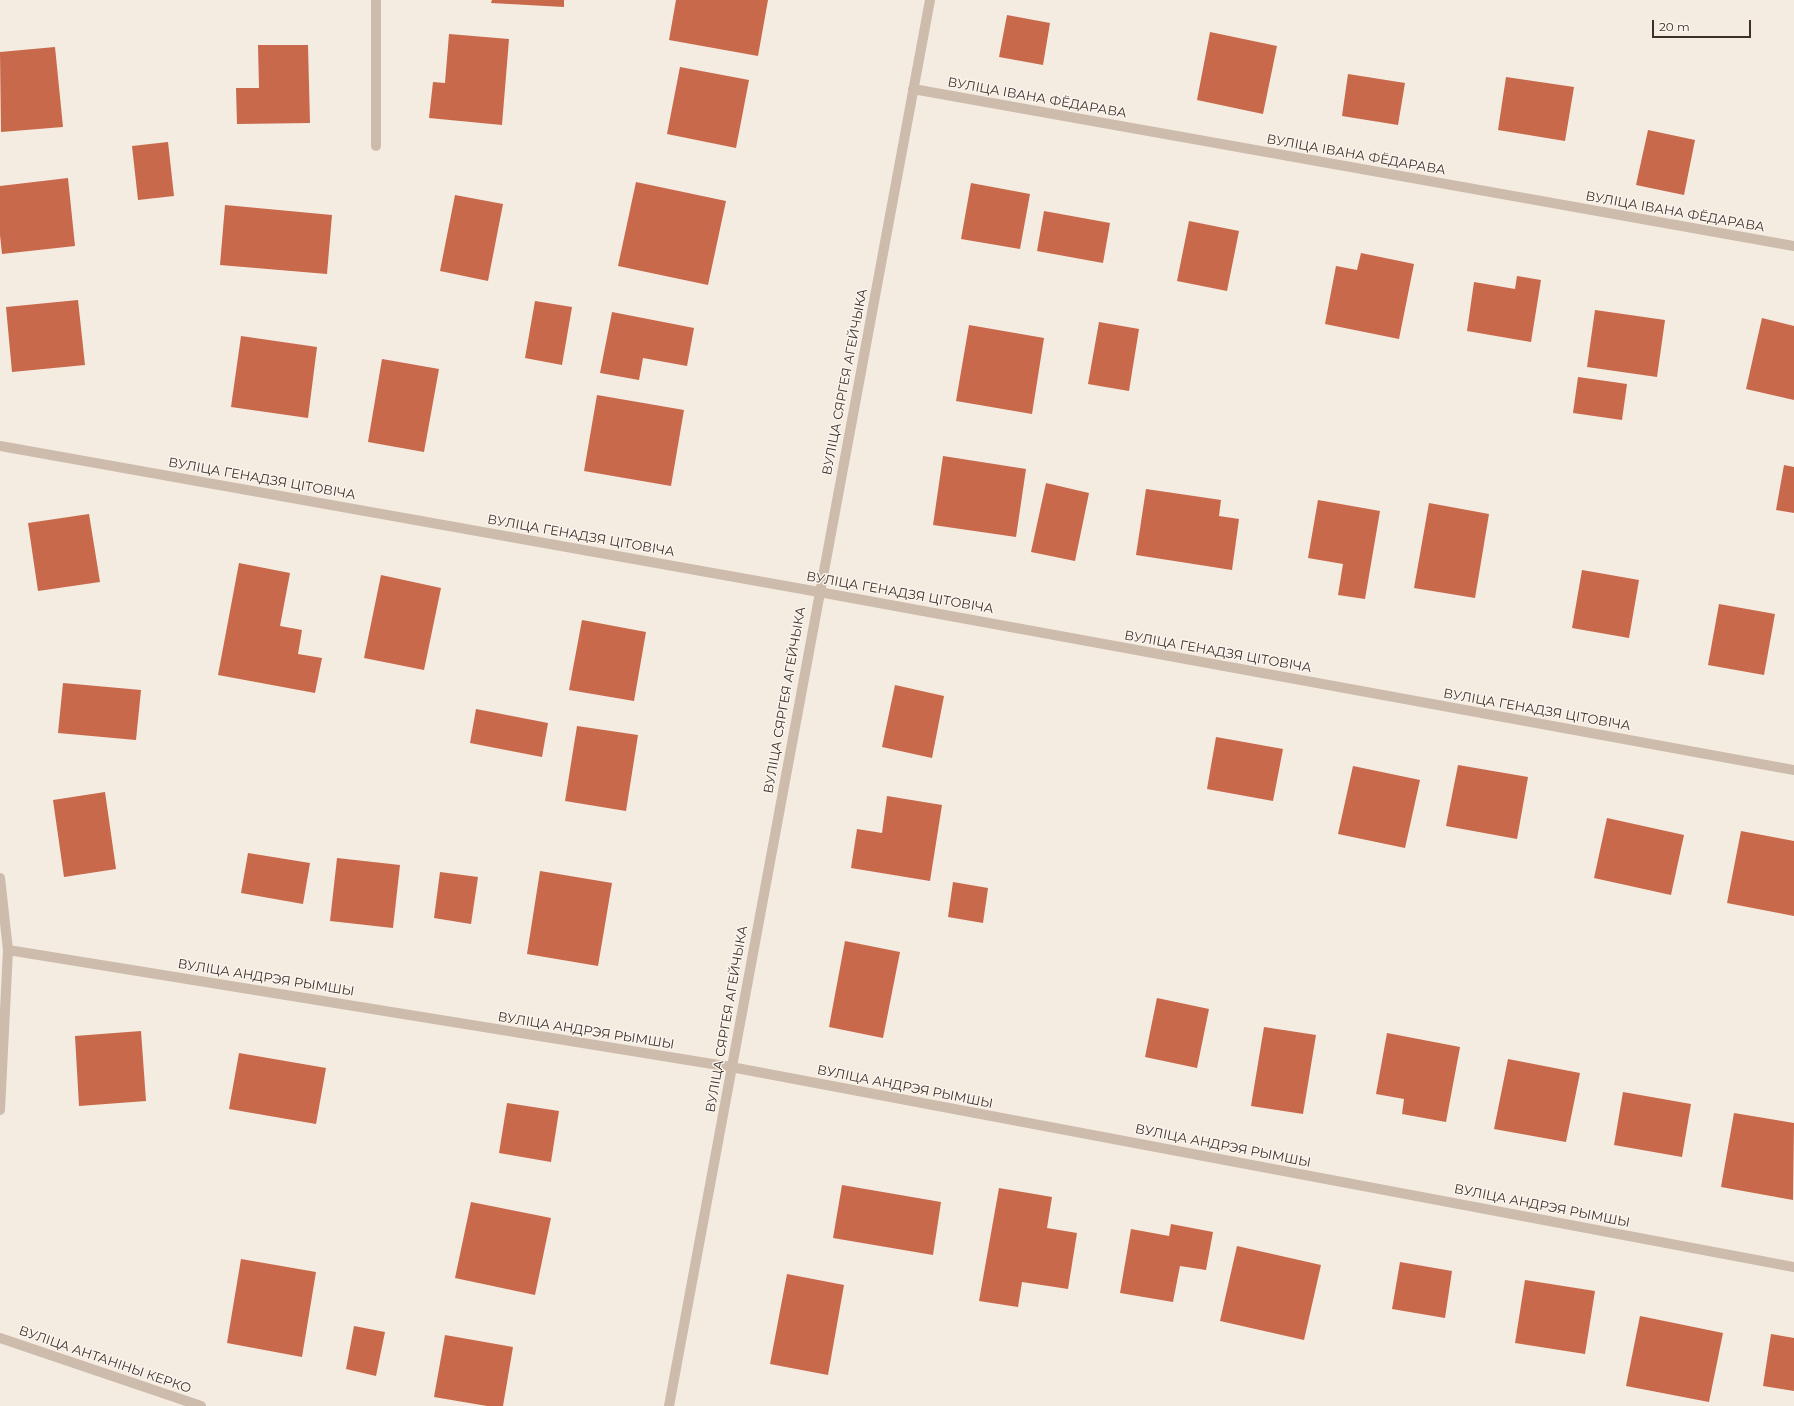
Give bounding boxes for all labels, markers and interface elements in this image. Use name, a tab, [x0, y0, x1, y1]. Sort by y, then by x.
scale bar	[1654, 12, 1753, 38]
text: 20 m	[1659, 19, 1690, 34]
street label: ВУЛІЦА ІВАНА ФЁДАРАВА	[946, 75, 1128, 121]
street label: ВУЛІЦА ІВАНА ФЁДАРАВА	[1265, 132, 1447, 178]
street label: ВУЛІЦА ІВАНА ФЁДАРАВА	[1584, 189, 1766, 235]
street label: ВУЛІЦА СЯРГЕЯ АГЕЙЧЫКА	[819, 288, 871, 476]
street label: ВУЛІЦА ГЕНАДЗЯ ЦІТОВІЧА	[167, 455, 357, 503]
street label: ВУЛІЦА ГЕНАДЗЯ ЦІТОВІЧА	[486, 512, 676, 560]
street label: ВУЛІЦА ГЕНАДЗЯ ЦІТОВІЧА	[805, 569, 995, 617]
street label: ВУЛІЦА СЯРГЕЯ АГЕЙЧЫКА	[761, 605, 809, 795]
street label: ВУЛІЦА ГЕНАДЗЯ ЦІТОВІЧА	[1123, 628, 1313, 676]
street label: ВУЛІЦА ГЕНАДЗЯ ЦІТОВІЧА	[1442, 686, 1632, 734]
street label: ВУЛІЦА СЯРГЕЯ АГЕЙЧЫКА	[703, 924, 751, 1114]
street label: ВУЛІЦА АНДРЭЯ РЫМШЫ	[177, 956, 355, 1000]
street label: ВУЛІЦА АНДРЭЯ РЫМШЫ	[497, 1009, 675, 1053]
street label: ВУЛІЦА АНДРЭЯ РЫМШЫ	[816, 1062, 994, 1112]
street label: ВУЛІЦА АНДРЭЯ РЫМШЫ	[1134, 1121, 1312, 1171]
street label: ВУЛІЦА АНДРЭЯ РЫМШЫ	[1453, 1181, 1631, 1231]
street label: ВУЛІЦА АНТАНІНЫ КЕРКО	[17, 1323, 193, 1397]

